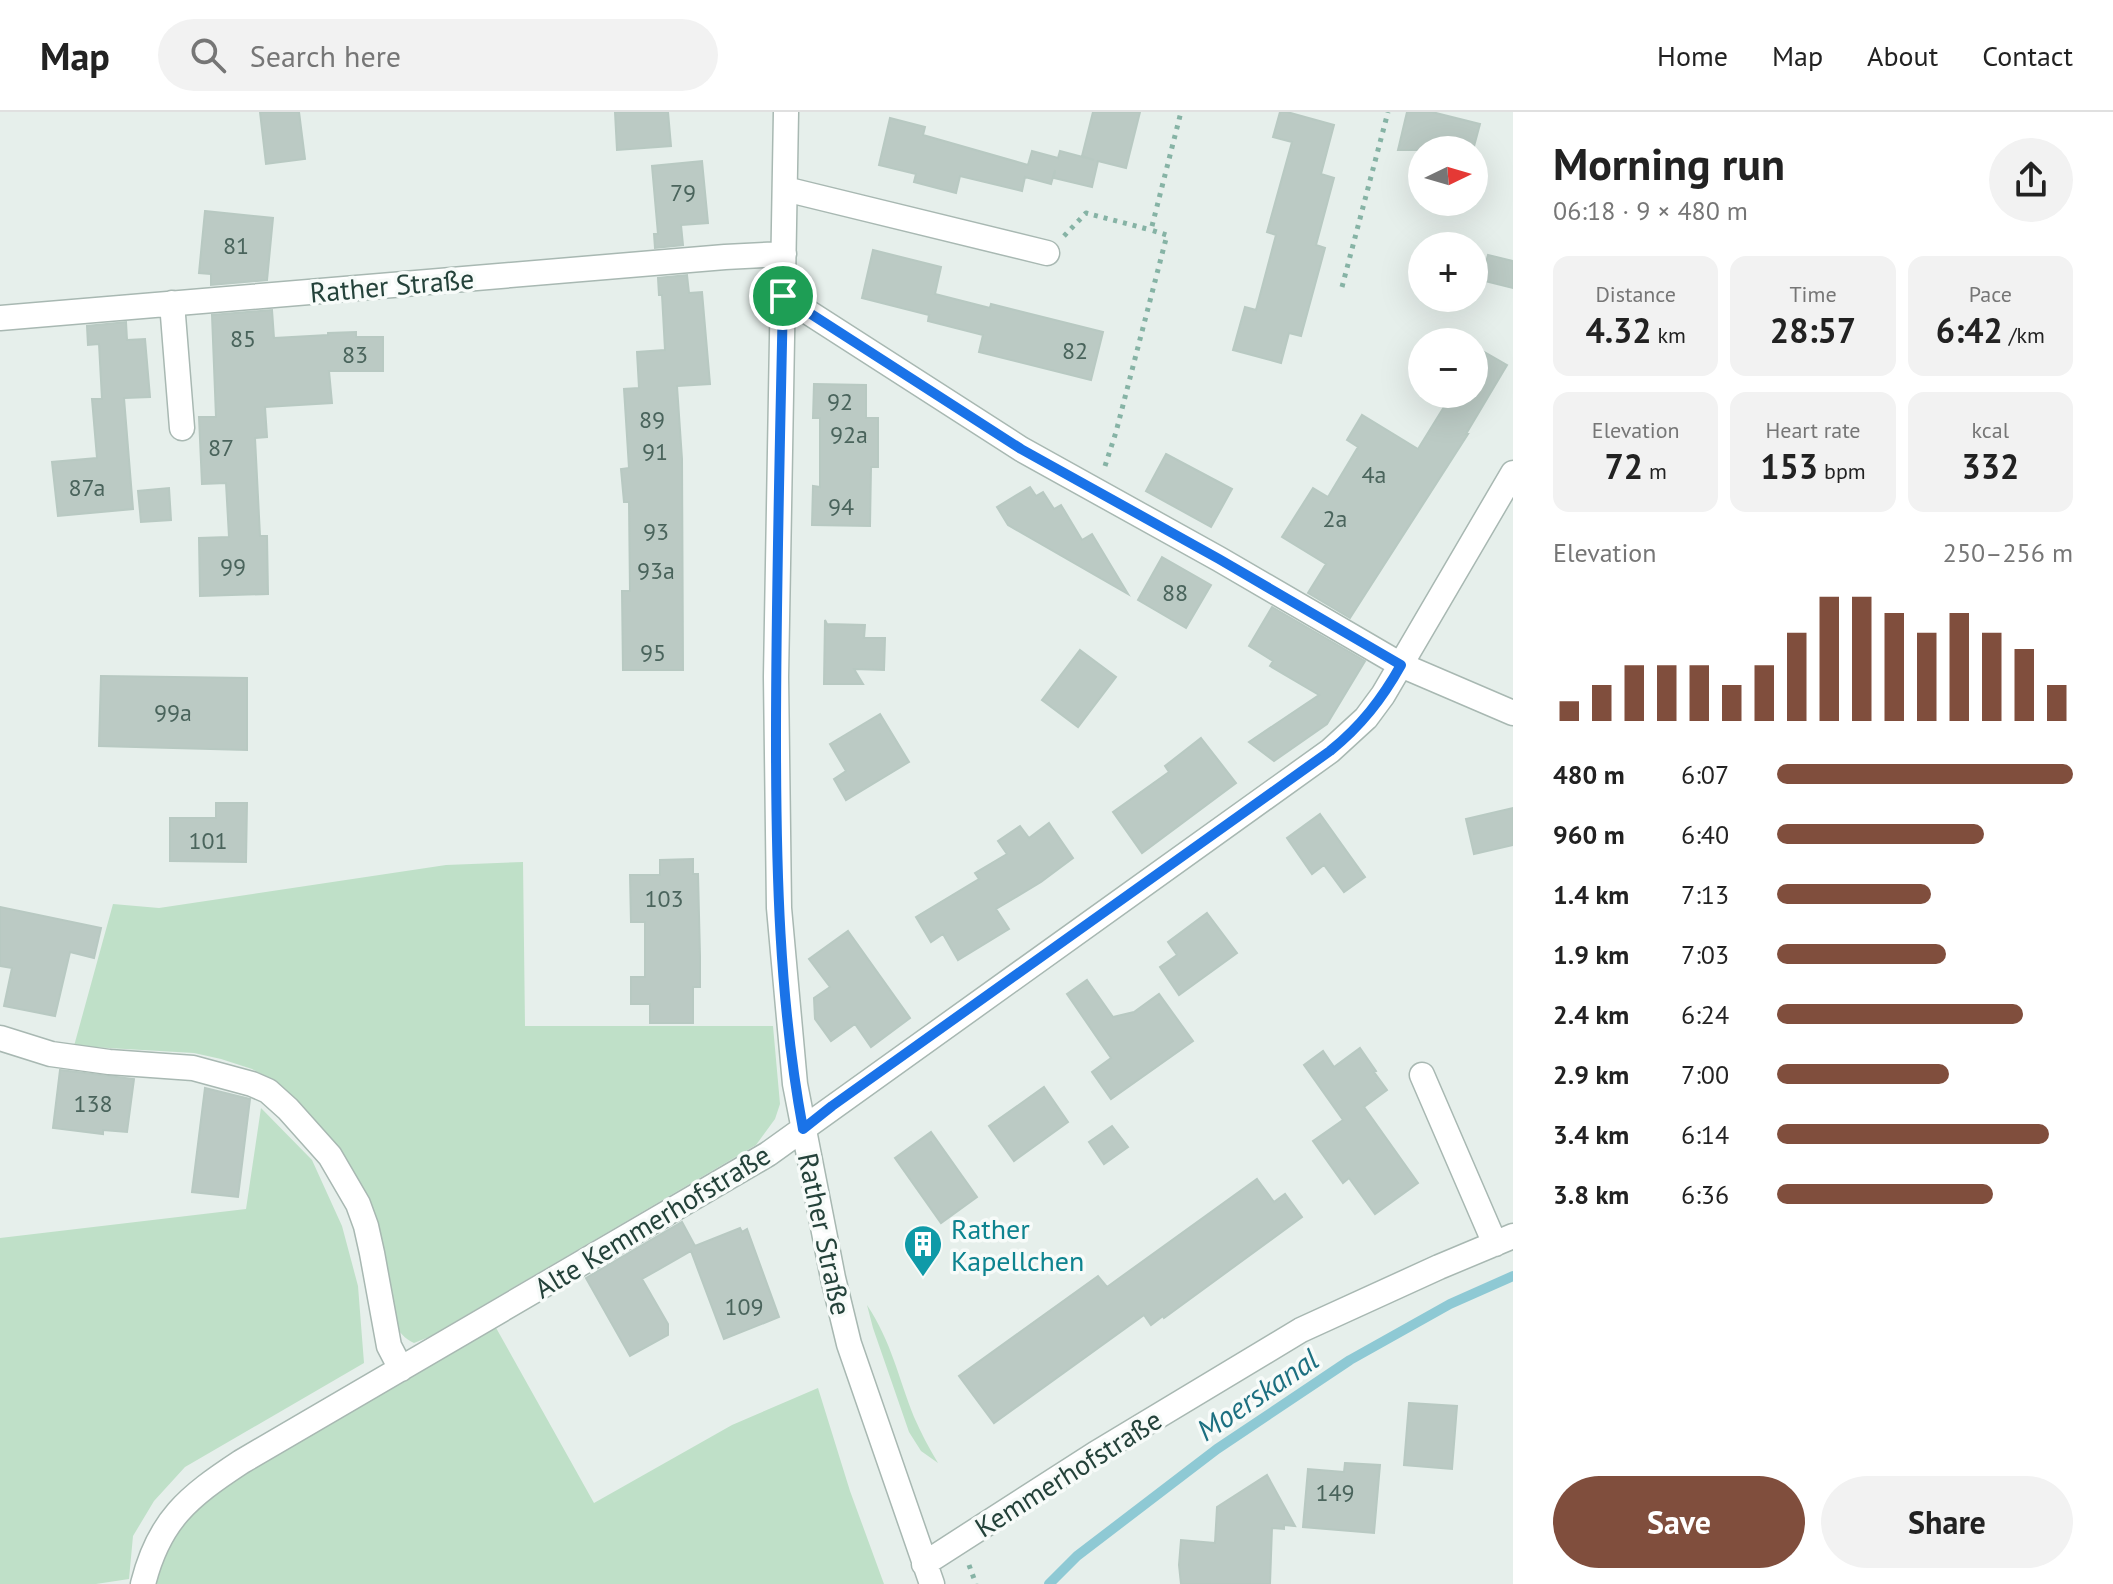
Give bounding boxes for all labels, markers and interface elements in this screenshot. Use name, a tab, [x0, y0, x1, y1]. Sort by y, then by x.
search box	[158, 19, 718, 91]
text: Map	[40, 31, 110, 80]
icon: search	[186, 33, 230, 77]
text: Search here	[250, 36, 401, 75]
text: Home	[1657, 37, 1728, 74]
text: Map	[1772, 37, 1823, 74]
text: About	[1867, 37, 1938, 74]
text: Contact	[1982, 37, 2073, 74]
text: Morning run	[1553, 135, 1785, 192]
north arrow	[1408, 136, 1488, 216]
map controls	[1408, 136, 1488, 408]
button: share	[1989, 138, 2073, 222]
house number: 79	[670, 177, 696, 208]
text: 06:18 · 9 × 480 m	[1553, 194, 1748, 227]
house number: 81	[223, 230, 249, 261]
button: +	[1408, 232, 1488, 312]
street label: Rather Straße	[308, 259, 476, 311]
pin	[749, 262, 817, 330]
icon: arrive	[761, 274, 805, 318]
text: Distance	[1595, 280, 1676, 308]
text: Time	[1789, 280, 1837, 308]
text: Pace	[1969, 280, 2012, 308]
text: 4.32	[1585, 308, 1652, 352]
text: 28:57	[1770, 308, 1856, 352]
text: 6:42	[1936, 308, 2003, 352]
text: km	[1652, 321, 1686, 349]
text: /km	[2003, 321, 2045, 349]
house number: 85	[230, 323, 256, 354]
button: −	[1408, 328, 1488, 408]
house number: 82	[1062, 335, 1088, 366]
house number: 83	[342, 339, 368, 370]
house number: 92	[827, 386, 853, 417]
house number: 89	[639, 404, 665, 435]
text: Elevation	[1592, 416, 1679, 444]
text: Heart rate	[1765, 416, 1861, 444]
text: kcal	[1972, 416, 2009, 444]
house number: 92a	[830, 419, 868, 450]
house number: 87	[208, 432, 234, 463]
house number: 91	[642, 436, 668, 467]
text: 72	[1605, 444, 1643, 488]
text: 153	[1760, 444, 1818, 488]
text: 332	[1961, 444, 2019, 488]
text: m	[1643, 457, 1667, 485]
text: bpm	[1818, 457, 1866, 485]
house number: 4a	[1362, 459, 1386, 490]
house number: 87a	[69, 472, 105, 503]
house number: 94	[828, 491, 854, 522]
house number: 2a	[1323, 503, 1347, 534]
house number: 93	[643, 516, 669, 547]
text: Elevation	[1553, 536, 1657, 569]
text: 250–256 m	[1943, 536, 2073, 569]
house number: 99	[220, 551, 246, 582]
house number: 93a	[637, 555, 675, 586]
house number: 88	[1162, 577, 1188, 608]
house number: 95	[640, 637, 666, 668]
house number: 99a	[154, 697, 192, 728]
text: 480 m	[1553, 758, 1625, 791]
text: 6:07	[1681, 758, 1729, 791]
text: 960 m	[1553, 818, 1625, 851]
text: 6:40	[1681, 818, 1729, 851]
house number: 101	[188, 825, 228, 856]
text: 1.4 km	[1553, 878, 1629, 911]
text: 7:13	[1681, 878, 1729, 911]
house number: 103	[644, 883, 684, 914]
text: 1.9 km	[1553, 938, 1629, 971]
text: 7:03	[1681, 938, 1729, 971]
text: 2.4 km	[1553, 998, 1629, 1031]
text: 6:24	[1681, 998, 1729, 1031]
text: 2.9 km	[1553, 1058, 1629, 1091]
text: 7:00	[1681, 1058, 1729, 1091]
house number: 138	[73, 1088, 113, 1119]
text: 3.4 km	[1553, 1118, 1629, 1151]
text: 6:14	[1681, 1118, 1729, 1151]
street label: Alte Kemmerhofstraße	[527, 1136, 777, 1306]
street label: Rather Straße	[790, 1150, 860, 1318]
text: 3.8 km	[1553, 1178, 1629, 1211]
text: 6:36	[1681, 1178, 1729, 1211]
place label: Rather Kapellchen	[951, 1210, 1084, 1279]
building icon: Rather Kapellchen	[902, 1223, 944, 1278]
house number: 109	[724, 1291, 764, 1322]
water label: Moerskanal	[1189, 1339, 1325, 1449]
street label: Kemmerhofstraße	[968, 1401, 1168, 1545]
button: Save	[1553, 1476, 1805, 1568]
button: Share	[1821, 1476, 2073, 1568]
house number: 149	[1315, 1477, 1355, 1508]

